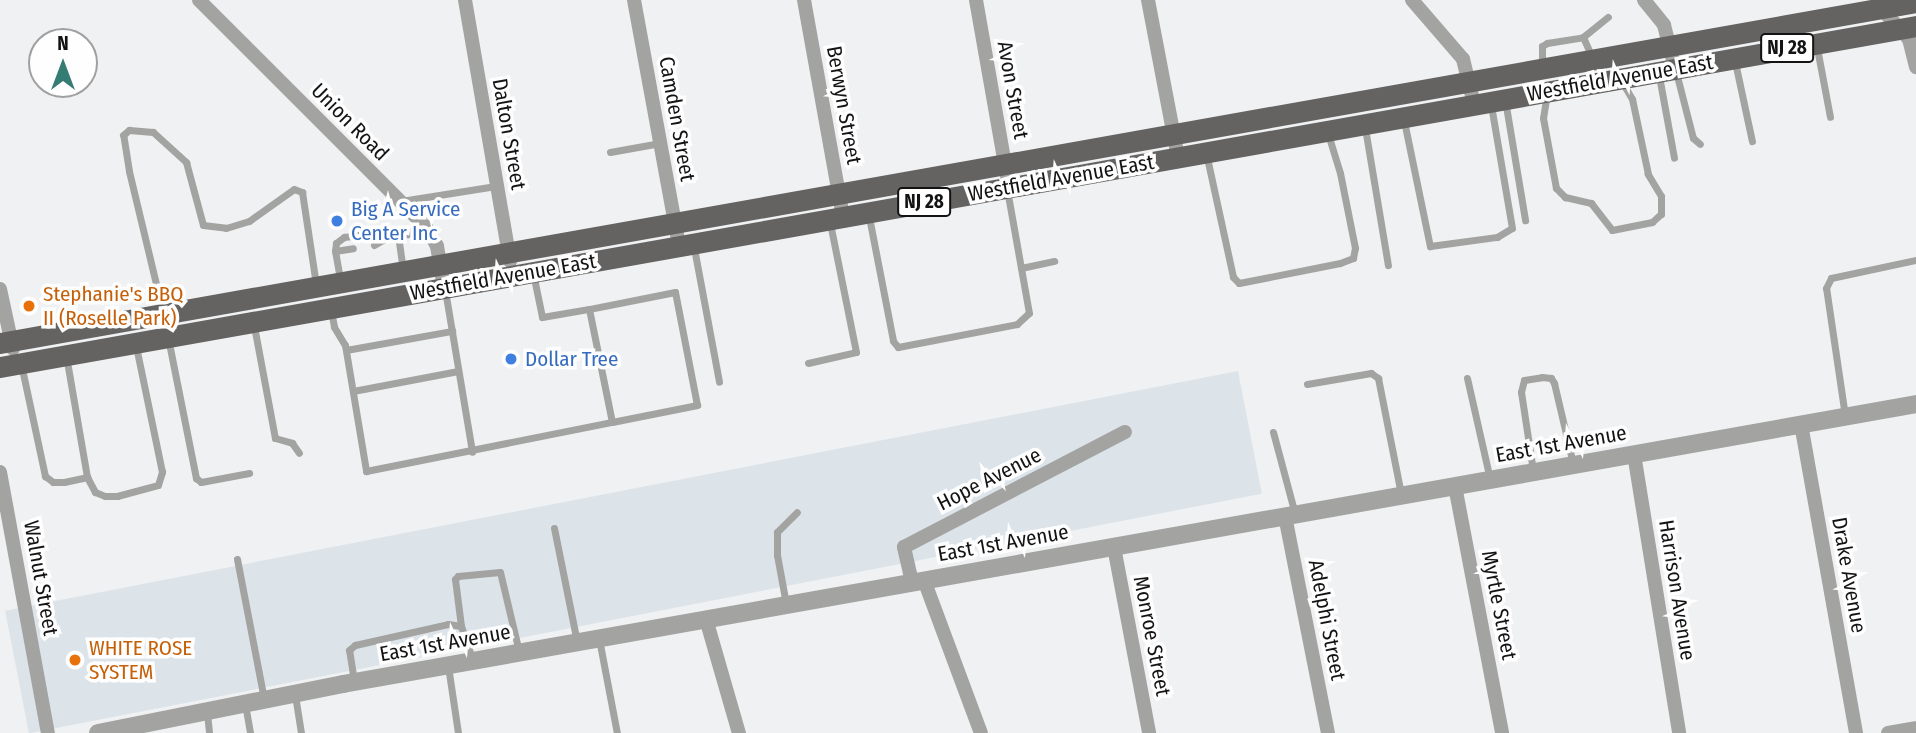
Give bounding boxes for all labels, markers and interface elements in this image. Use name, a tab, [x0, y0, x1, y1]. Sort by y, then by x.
north arrow	[28, 28, 98, 98]
text: N	[57, 32, 69, 55]
road number: NJ 28	[1759, 32, 1815, 64]
street label: Avon Street	[992, 39, 1034, 141]
street label: Berwyn Street	[821, 44, 867, 166]
street label: Westfield Avenue East	[1525, 49, 1715, 107]
street label: Camden Street	[654, 55, 700, 183]
street label: Dalton Street	[487, 76, 531, 192]
street label: Union Road	[306, 78, 394, 166]
street label: Westfield Avenue East	[966, 149, 1156, 207]
road number: NJ 28	[896, 186, 952, 218]
place label: Big A Service Center Inc	[351, 196, 460, 246]
marker: Big A Service Center Inc	[329, 213, 345, 229]
street label: Westfield Avenue East	[408, 248, 598, 306]
place label: Stephanie's BBQ II (Roselle Park)	[43, 281, 183, 331]
marker: Stephanie's BBQ II (Roselle Park)	[21, 298, 37, 314]
place label: Dollar Tree	[525, 346, 618, 372]
marker: Dollar Tree	[503, 351, 519, 367]
street label: East 1st Avenue	[1494, 420, 1628, 468]
street label: Hope Avenue	[933, 442, 1045, 516]
street label: Drake Avenue	[1826, 515, 1872, 635]
street label: Harrison Avenue	[1653, 518, 1701, 662]
street label: Walnut Street	[19, 519, 63, 637]
street label: East 1st Avenue	[936, 519, 1070, 567]
street label: Myrtle Street	[1476, 548, 1522, 662]
street label: Adelphi Street	[1303, 558, 1351, 682]
street label: Monroe Street	[1128, 574, 1176, 698]
street label: East 1st Avenue	[378, 619, 512, 667]
place label: WHITE ROSE SYSTEM	[89, 635, 192, 685]
marker: WHITE ROSE SYSTEM	[67, 652, 83, 668]

